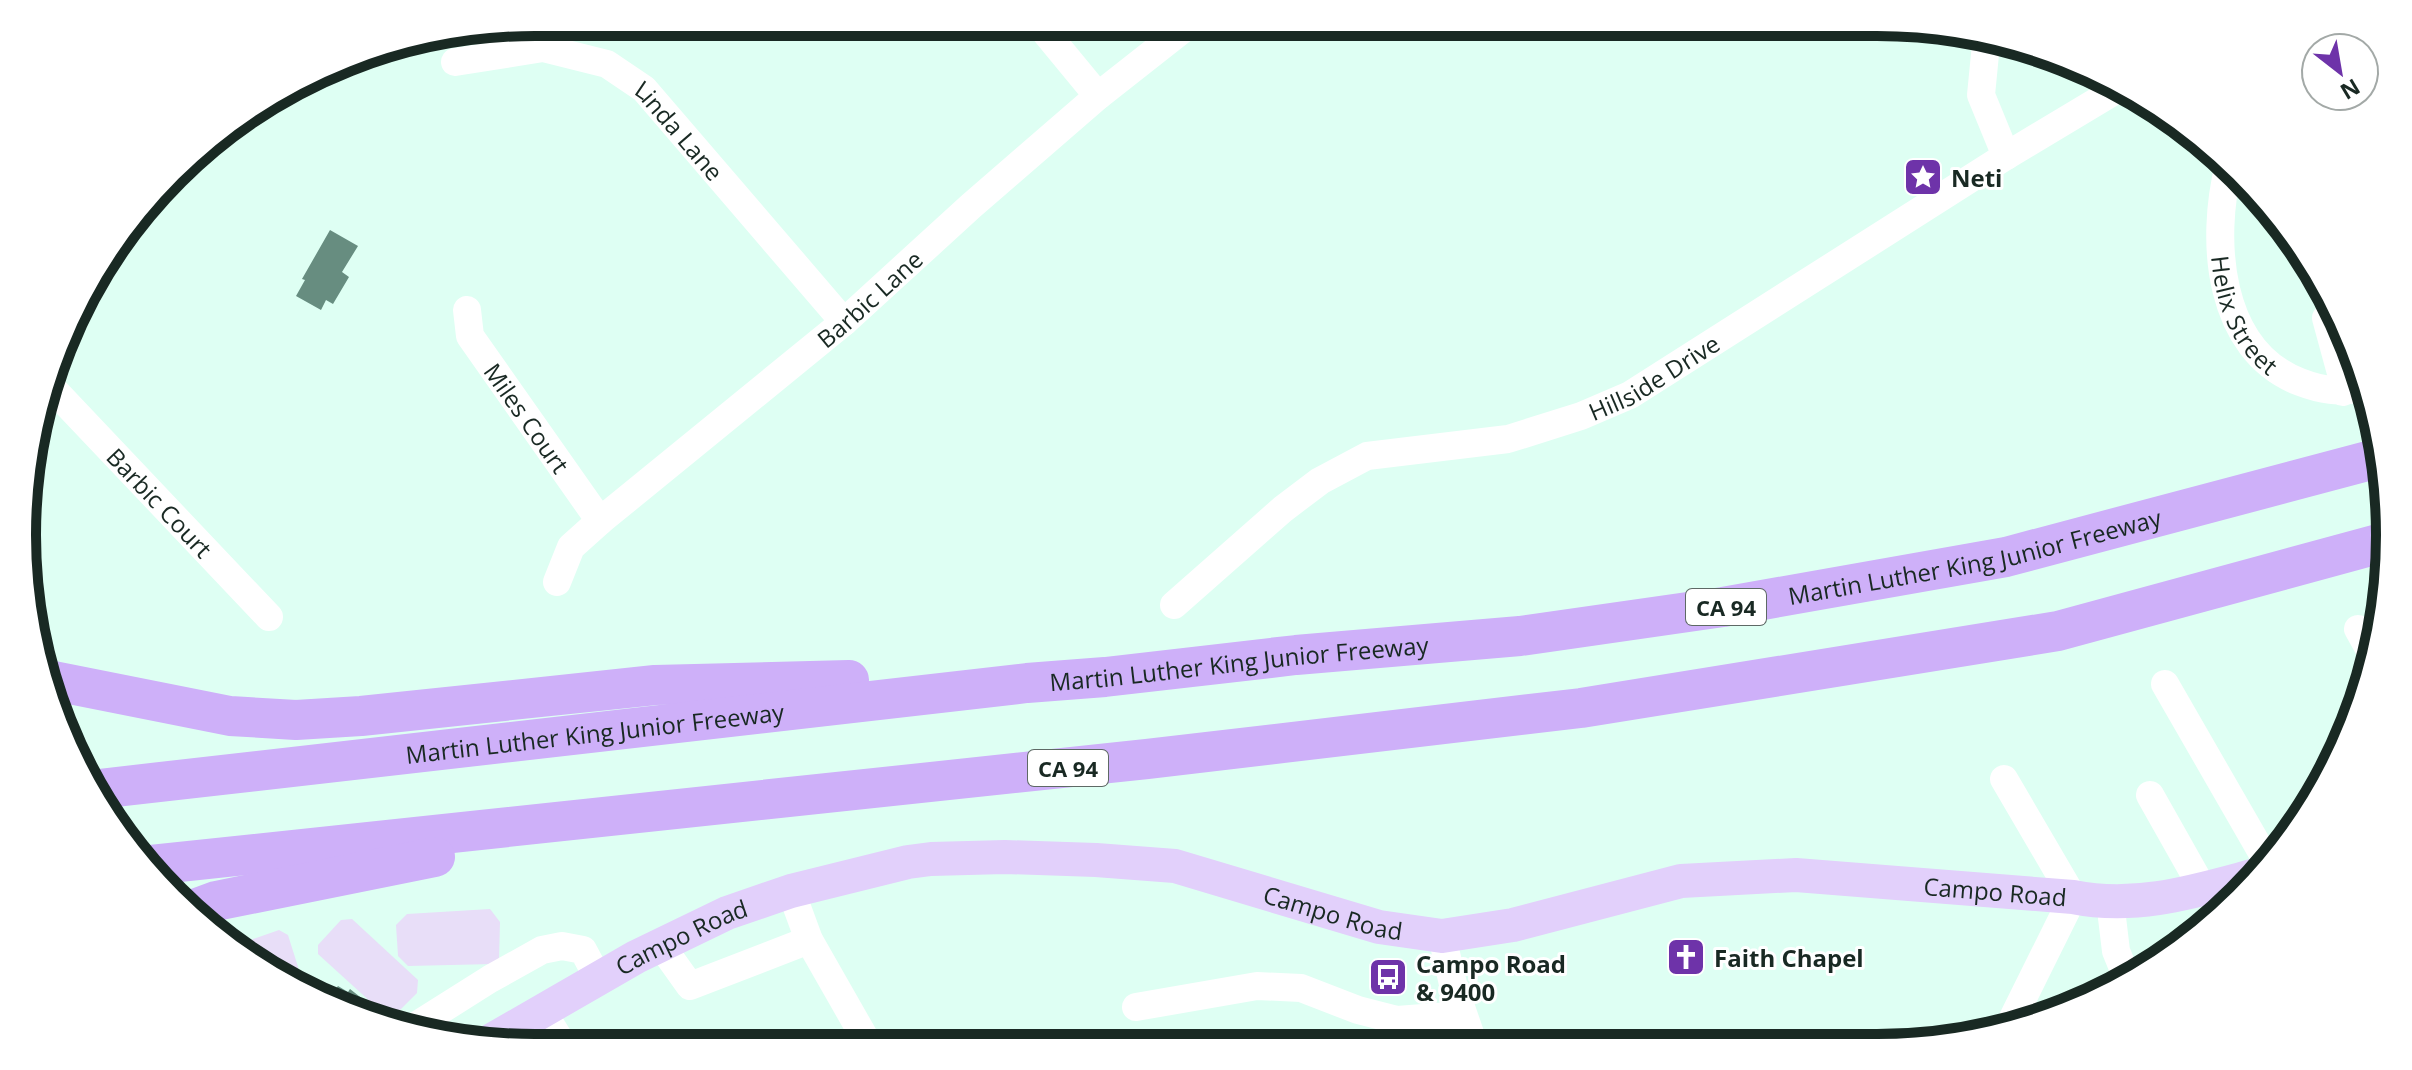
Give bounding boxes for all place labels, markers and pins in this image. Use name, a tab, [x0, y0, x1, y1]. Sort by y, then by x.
place icon: Neti	[1902, 156, 1944, 198]
place label: Neti	[1951, 161, 2002, 194]
church icon: Faith Chapel	[1665, 936, 1707, 978]
place label: Faith Chapel	[1714, 941, 1864, 974]
place label: Campo Road & 9400	[1416, 947, 1566, 1008]
bus stop icon: Campo Road & 9400	[1367, 956, 1409, 998]

